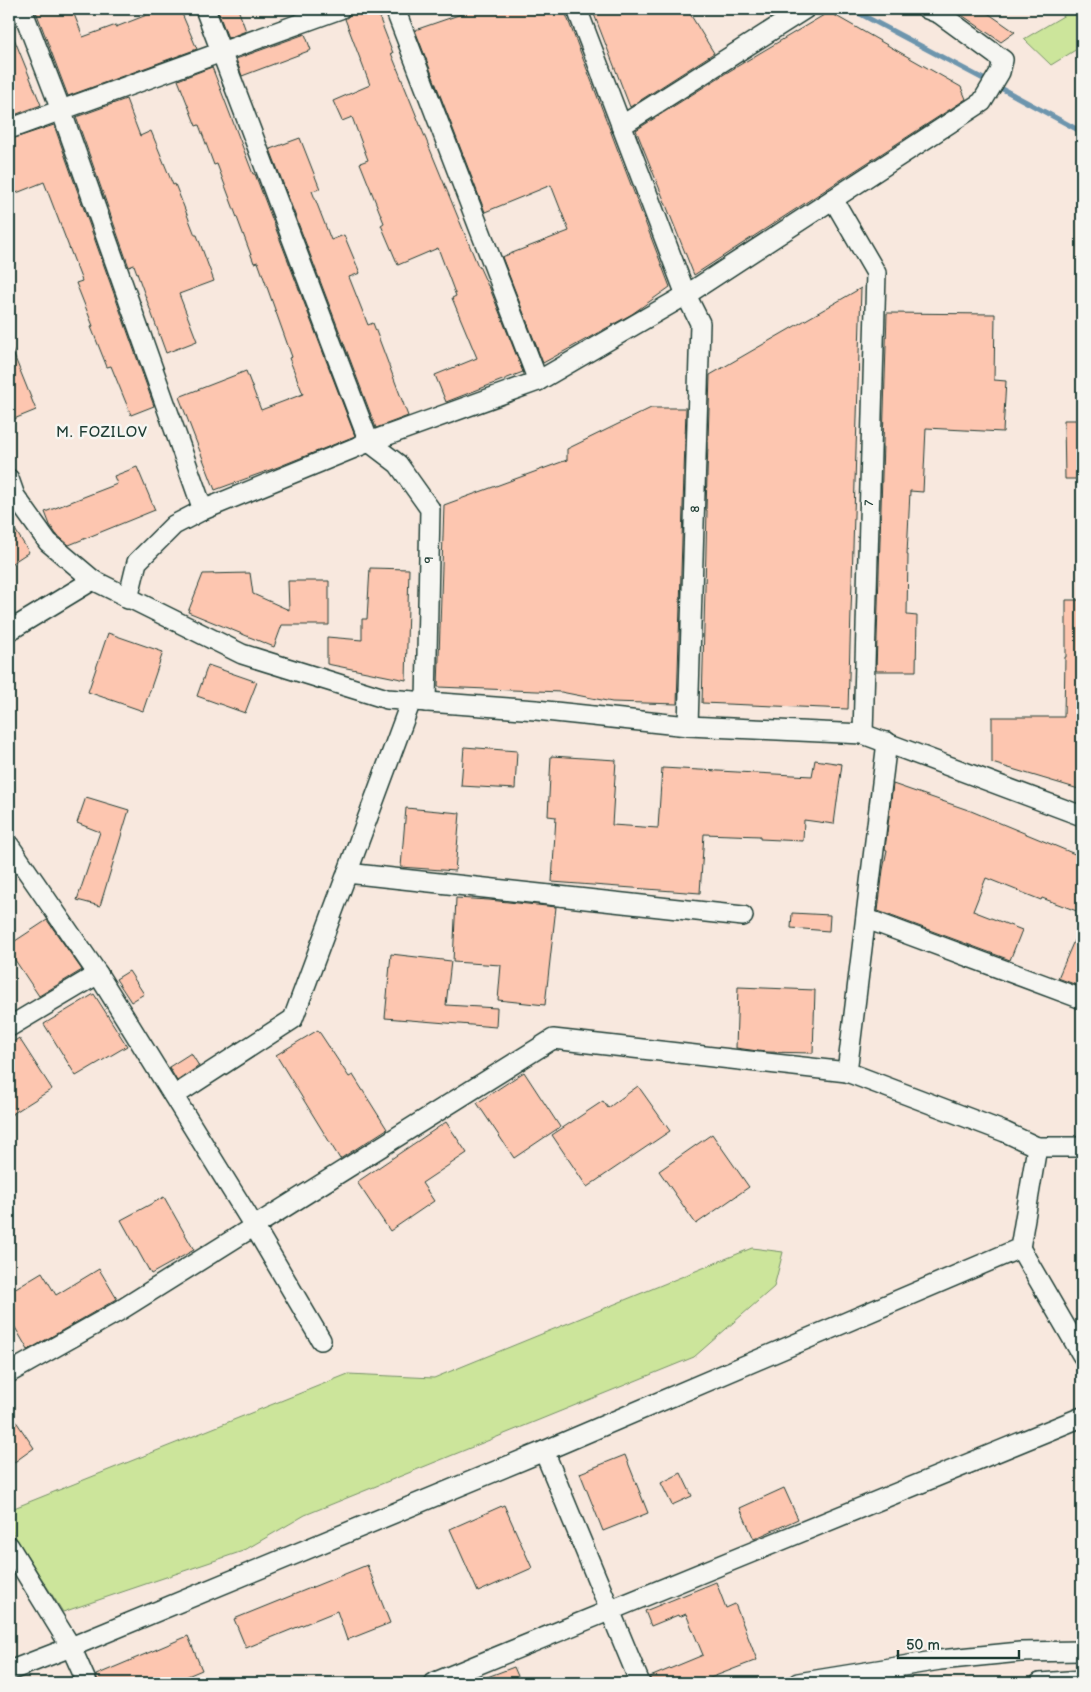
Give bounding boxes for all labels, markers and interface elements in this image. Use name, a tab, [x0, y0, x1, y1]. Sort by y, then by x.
district label: M. FOZILOV	[56, 423, 148, 442]
street label: 7	[862, 500, 877, 506]
street label: 8	[688, 505, 703, 513]
street label: 9	[422, 556, 437, 564]
scale bar	[898, 1627, 1020, 1659]
text: 50 m	[906, 1636, 940, 1655]

